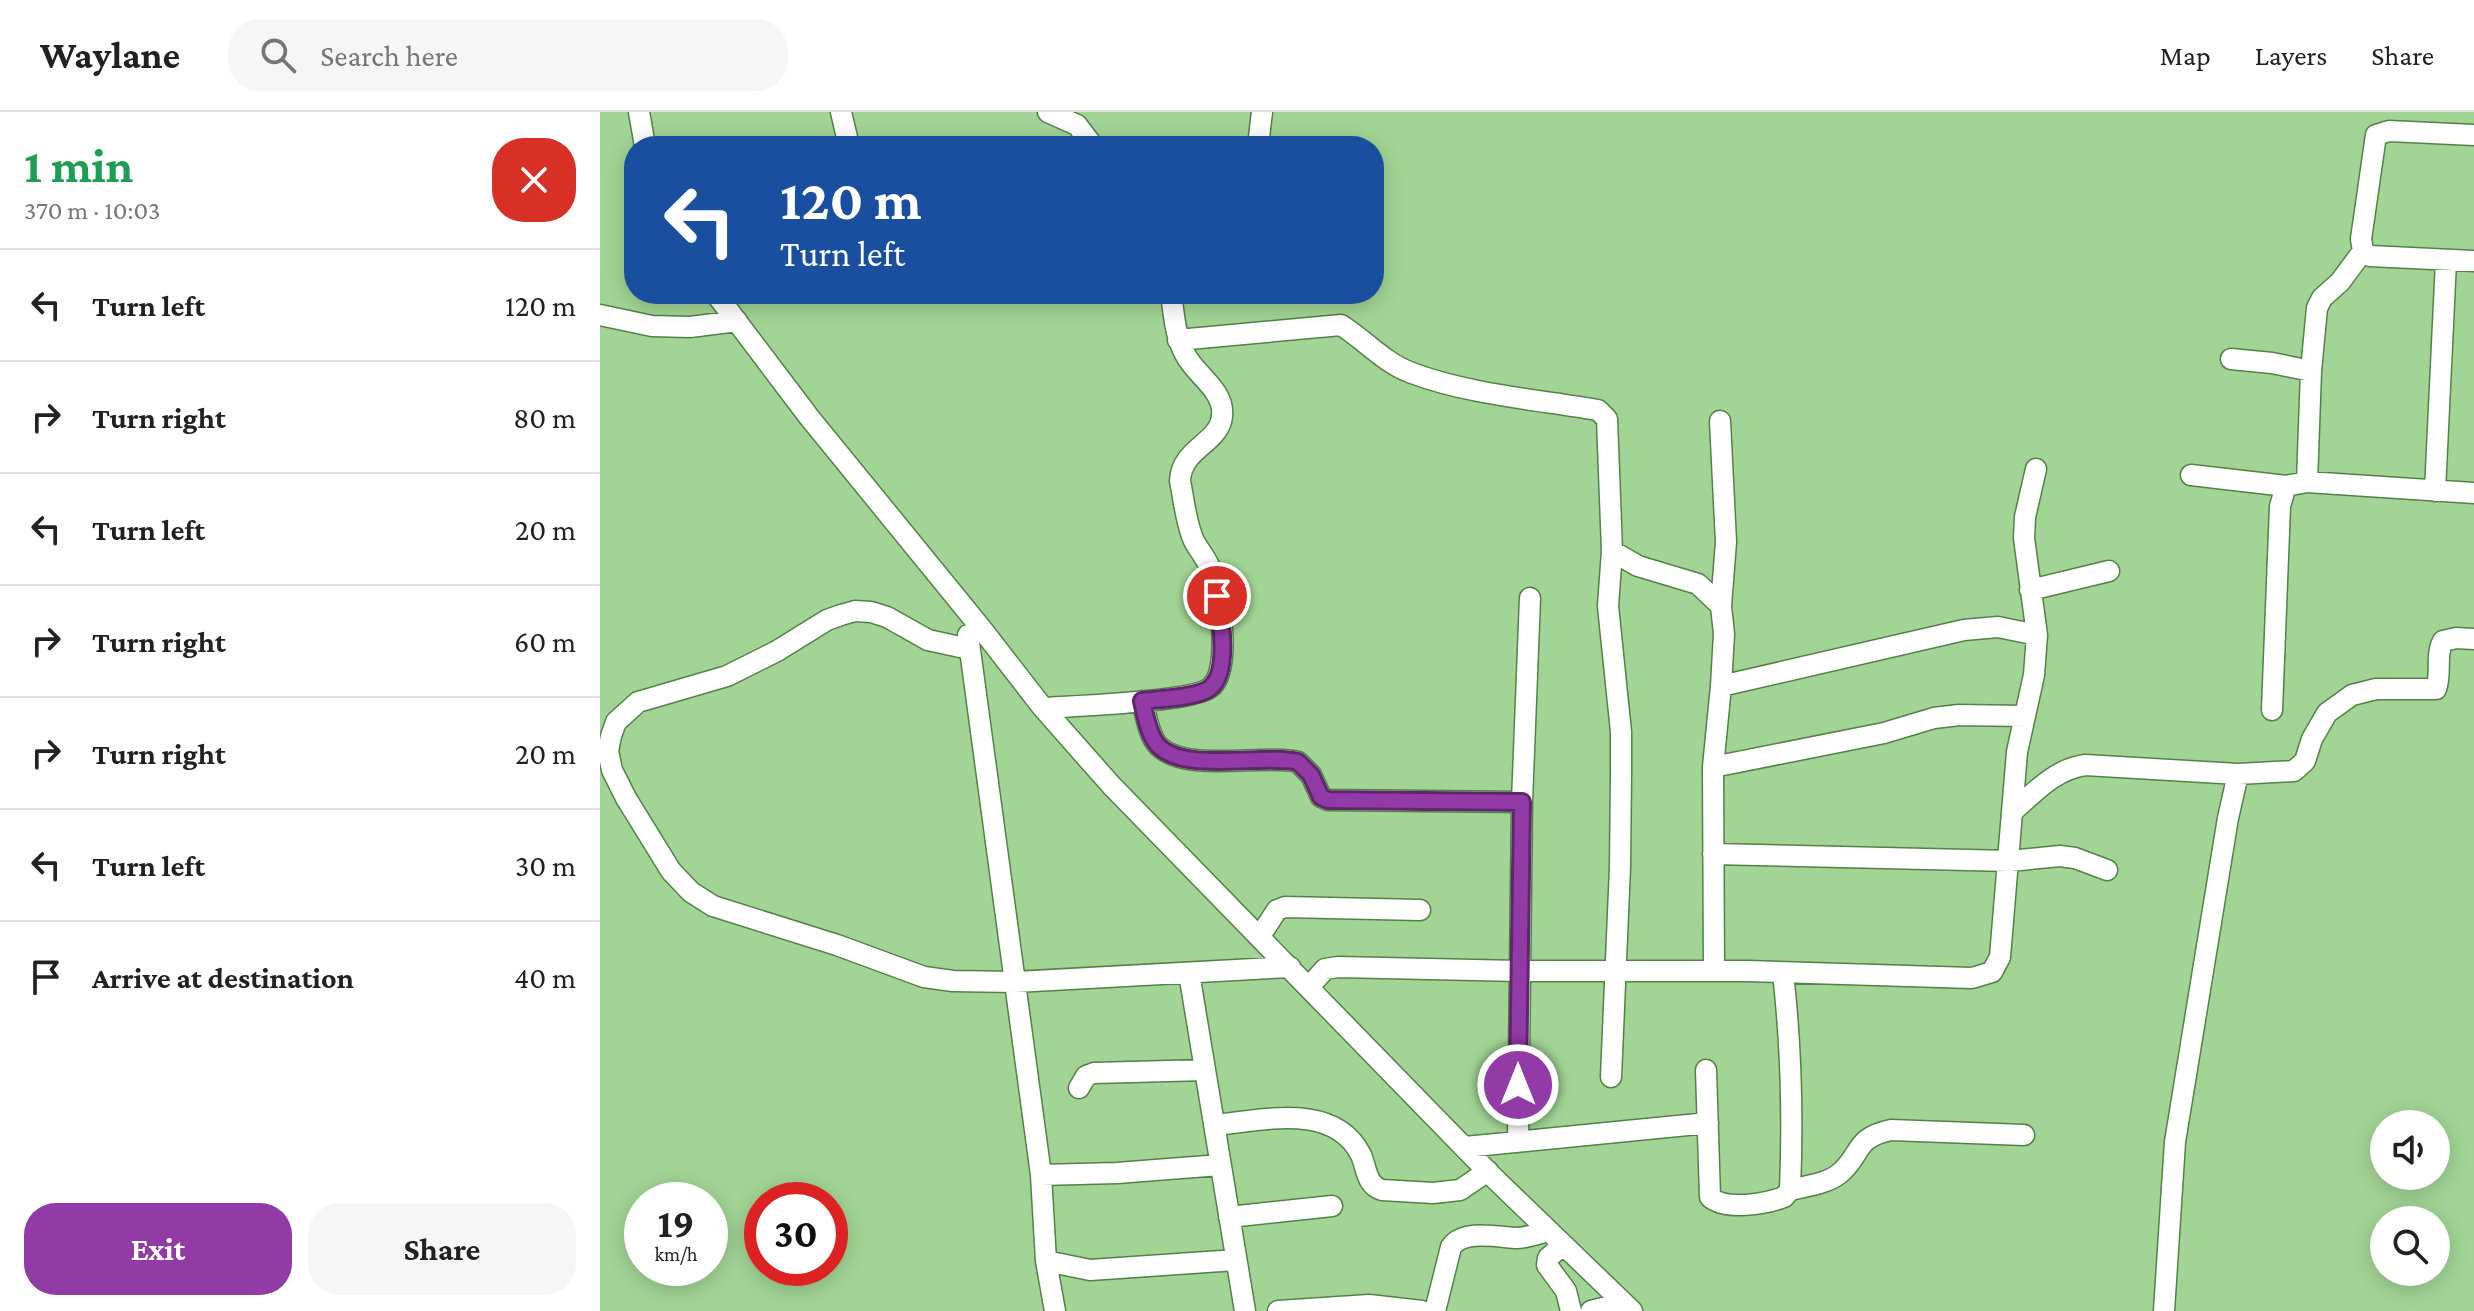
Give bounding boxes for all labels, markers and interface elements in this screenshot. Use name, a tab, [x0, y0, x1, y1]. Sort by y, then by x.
search box	[228, 19, 788, 91]
icon: search	[256, 33, 300, 77]
text: Waylane	[40, 34, 180, 76]
text: Search here	[320, 39, 458, 72]
text: Map	[2160, 40, 2211, 71]
text: Layers	[2255, 40, 2327, 71]
text: Share	[2371, 40, 2434, 71]
button: close	[492, 138, 576, 222]
text: 1 min	[24, 139, 133, 192]
icon: left	[648, 168, 752, 272]
text: 120 m	[780, 169, 922, 231]
text: 370 m · 10:03	[24, 196, 160, 225]
text: Turn left	[780, 234, 905, 274]
icon: left	[24, 283, 68, 327]
text: Turn left	[92, 289, 205, 322]
text: 120 m	[505, 289, 576, 322]
icon: right	[24, 395, 68, 439]
text: Turn right	[92, 401, 226, 434]
text: 80 m	[513, 401, 576, 434]
icon: left	[24, 507, 68, 551]
text: Turn left	[92, 513, 205, 546]
text: 20 m	[515, 513, 576, 546]
pin	[1183, 562, 1251, 630]
icon: arrive	[1195, 574, 1239, 618]
icon: right	[24, 619, 68, 663]
text: Turn right	[92, 625, 226, 658]
text: 60 m	[514, 625, 576, 658]
icon: right	[24, 731, 68, 775]
text: Turn right	[92, 737, 226, 770]
text: 20 m	[515, 737, 576, 770]
icon: left	[24, 843, 68, 887]
text: Turn left	[92, 849, 205, 882]
text: 30 m	[515, 849, 576, 882]
icon: arrive	[24, 955, 68, 999]
text: Arrive at destination	[92, 961, 354, 994]
text: 40 m	[514, 961, 576, 994]
position arrow	[1476, 1043, 1560, 1127]
map controls	[2370, 1110, 2450, 1286]
button: sound	[2370, 1110, 2450, 1190]
speed limit sign: 30	[744, 1182, 848, 1286]
text: 19	[658, 1201, 694, 1246]
button: Exit	[24, 1203, 292, 1295]
button: Share	[308, 1203, 576, 1295]
button: search	[2370, 1206, 2450, 1286]
text: km/h	[654, 1243, 698, 1265]

